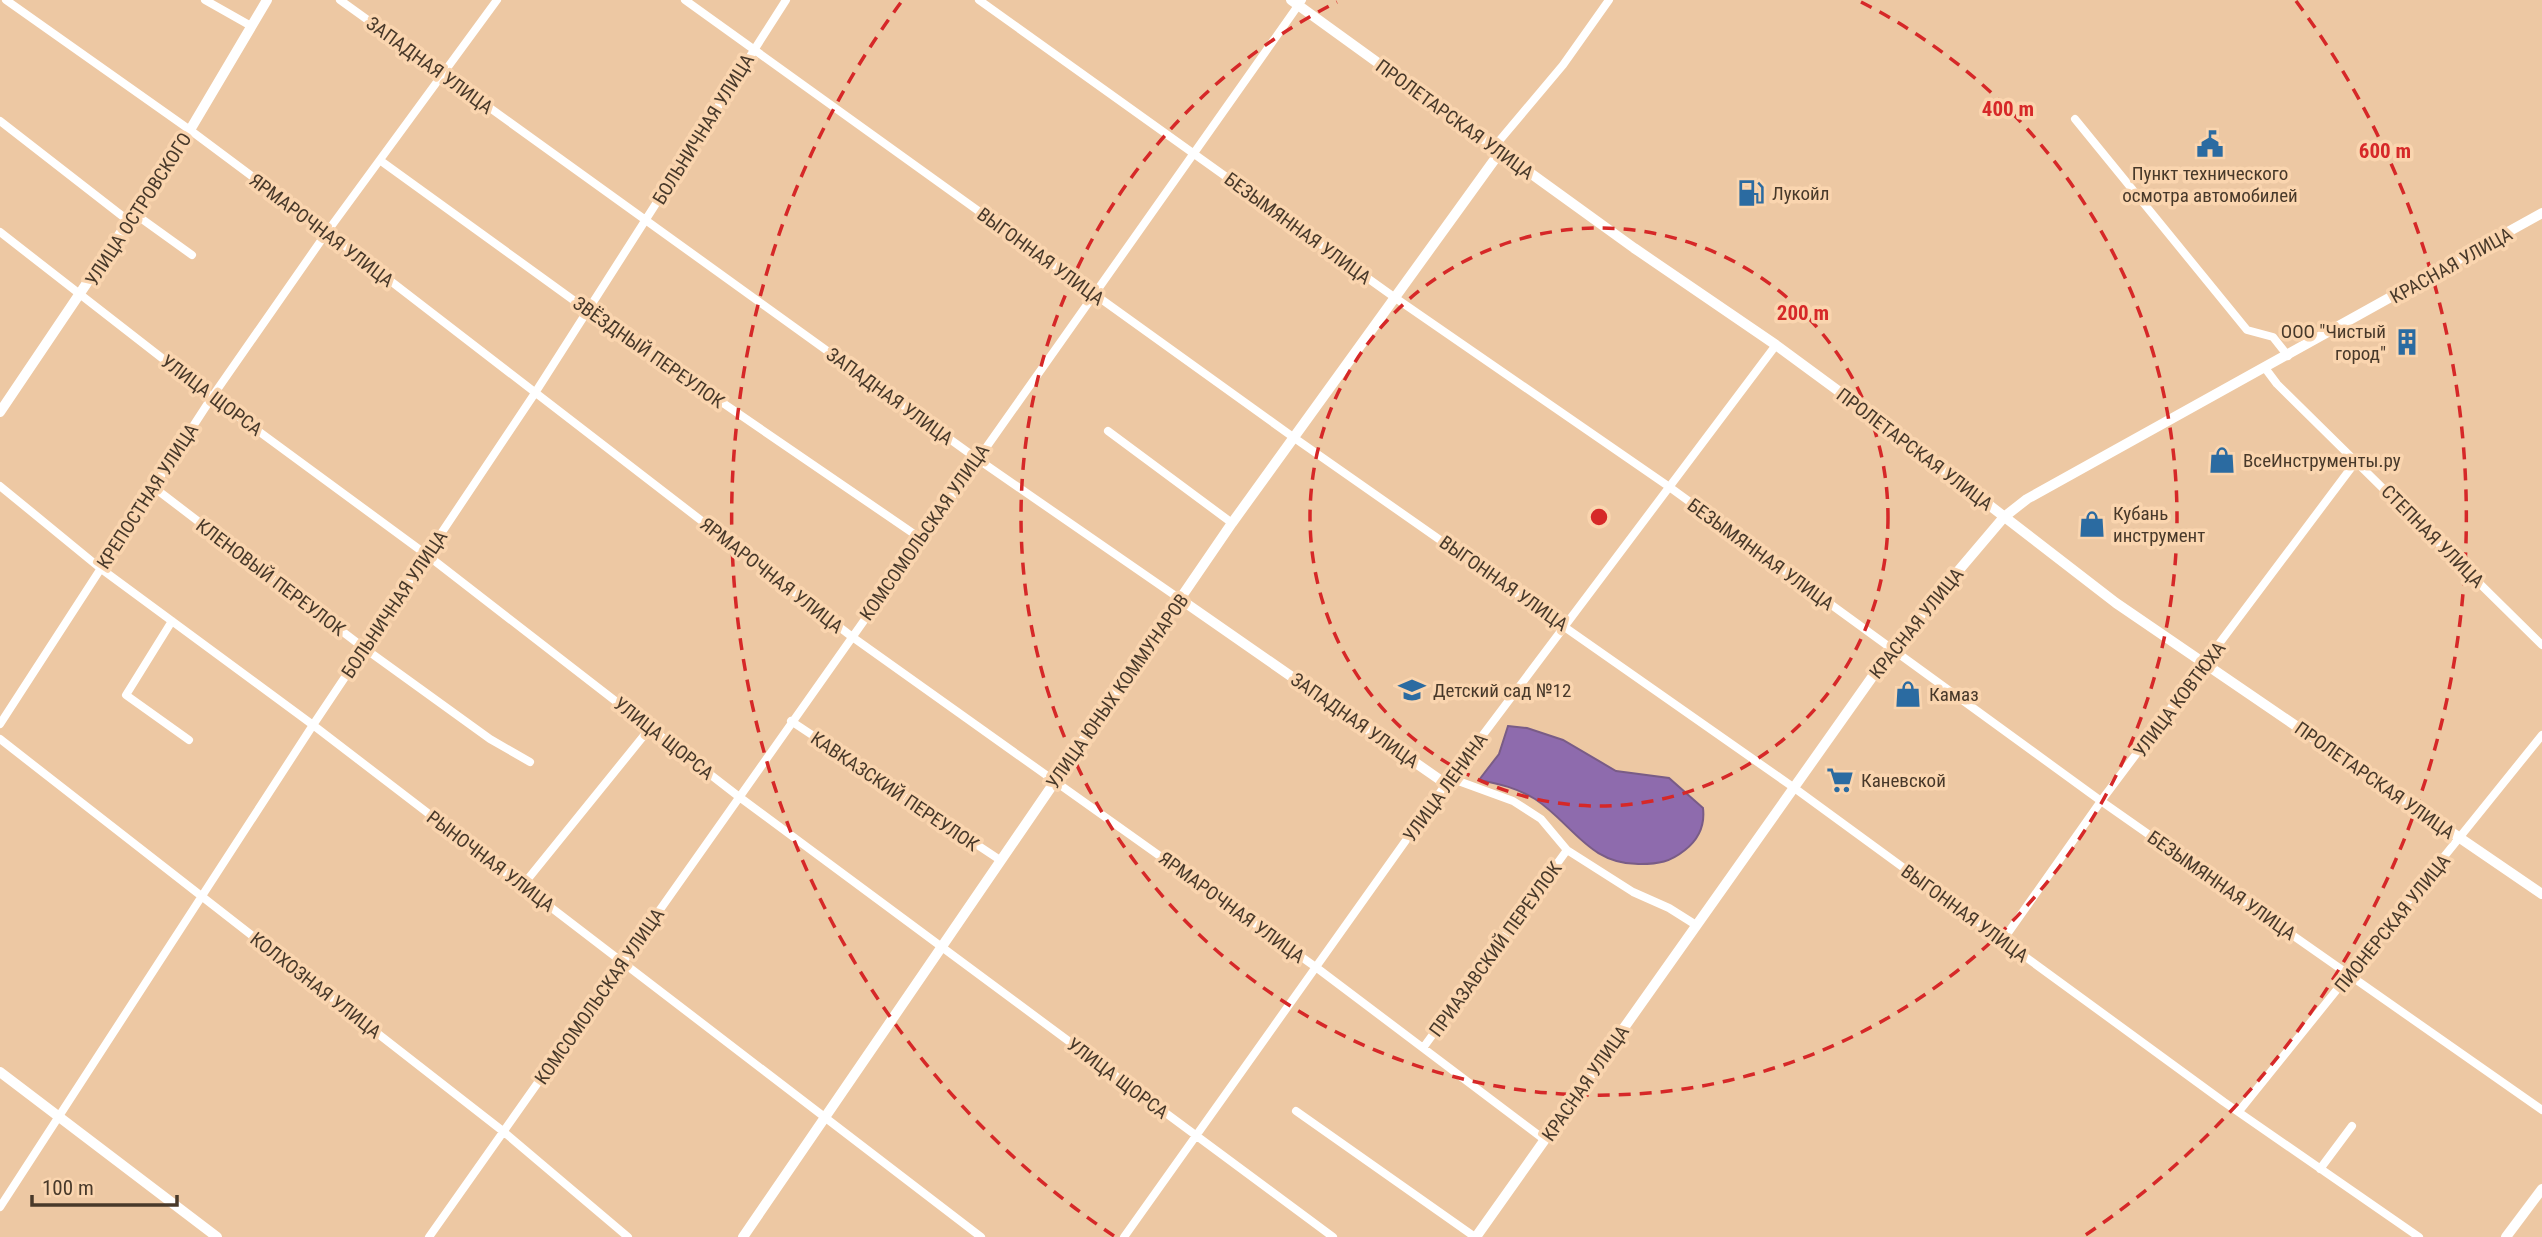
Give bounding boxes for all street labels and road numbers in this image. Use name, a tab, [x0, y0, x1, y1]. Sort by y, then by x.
street label: ЗАПАДНАЯ УЛИЦА	[362, 12, 498, 119]
street label: БОЛЬНИЧНАЯ УЛИЦА	[648, 50, 759, 209]
street label: ПРОЛЕТАРСКАЯ УЛИЦА	[1371, 54, 1538, 184]
street label: УЛИЦА ОСТРОВСКОГО	[80, 128, 196, 290]
street label: БЕЗЫМЯННАЯ УЛИЦА	[1220, 168, 1375, 289]
street label: ЯРМАРОЧНАЯ УЛИЦА	[245, 169, 398, 292]
street label: ВЫГОННАЯ УЛИЦА	[973, 203, 1109, 310]
street label: КРАСНАЯ УЛИЦА	[2386, 222, 2516, 308]
street label: ЗВЁЗДНЫЙ ПЕРЕУЛОК	[569, 292, 729, 413]
street label: ЗАПАДНАЯ УЛИЦА	[822, 343, 958, 450]
street label: УЛИЦА ЩОРСА	[157, 350, 267, 441]
street label: ПРОЛЕТАРСКАЯ УЛИЦА	[1832, 383, 1997, 516]
street label: КРЕПОСТНАЯ УЛИЦА	[92, 419, 203, 573]
street label: КОМСОМОЛЬСКАЯ УЛИЦА	[855, 440, 994, 625]
street label: СТЕПНАЯ УЛИЦА	[2376, 480, 2489, 593]
street label: БЕЗЫМЯННАЯ УЛИЦА	[1683, 494, 1838, 615]
street label: ЯРМАРОЧНАЯ УЛИЦА	[696, 513, 848, 638]
street label: КЛЕНОВЫЙ ПЕРЕУЛОК	[192, 514, 350, 641]
street label: БОЛЬНИЧНАЯ УЛИЦА	[336, 526, 452, 682]
street label: ВЫГОННАЯ УЛИЦА	[1435, 531, 1572, 636]
street label: КРАСНАЯ УЛИЦА	[1865, 563, 1968, 683]
street label: УЛИЦА ЮНЫХ КОММУНАРОВ	[1041, 589, 1194, 793]
street label: УЛИЦА КОВТЮХА	[2129, 637, 2230, 762]
street label: ЗАПАДНАЯ УЛИЦА	[1286, 668, 1423, 773]
street label: УЛИЦА ЩОРСА	[609, 692, 718, 785]
street label: ПРОЛЕТАРСКАЯ УЛИЦА	[2290, 717, 2459, 844]
street label: КАВКАЗСКИЙ ПЕРЕУЛОК	[806, 727, 983, 856]
street label: УЛИЦА ЛЕНИНА	[1398, 728, 1493, 846]
street label: РЫНОЧНАЯ УЛИЦА	[422, 806, 559, 917]
street label: БЕЗЫМЯННАЯ УЛИЦА	[2143, 826, 2300, 945]
street label: ЯРМАРОЧНАЯ УЛИЦА	[1154, 847, 1309, 968]
street label: ПИОНЕРСКАЯ УЛИЦА	[2330, 850, 2455, 997]
street label: ПРИАЗАВСКИЙ ПЕРЕУЛОК	[1424, 857, 1567, 1041]
street label: ВЫГОННАЯ УЛИЦА	[1897, 860, 2033, 967]
street label: КОМСОМОЛЬСКАЯ УЛИЦА	[530, 904, 669, 1089]
street label: КОЛХОЗНАЯ УЛИЦА	[246, 927, 386, 1044]
street label: КРАСНАЯ УЛИЦА	[1537, 1021, 1634, 1146]
street label: УЛИЦА ЩОРСА	[1063, 1033, 1173, 1124]

